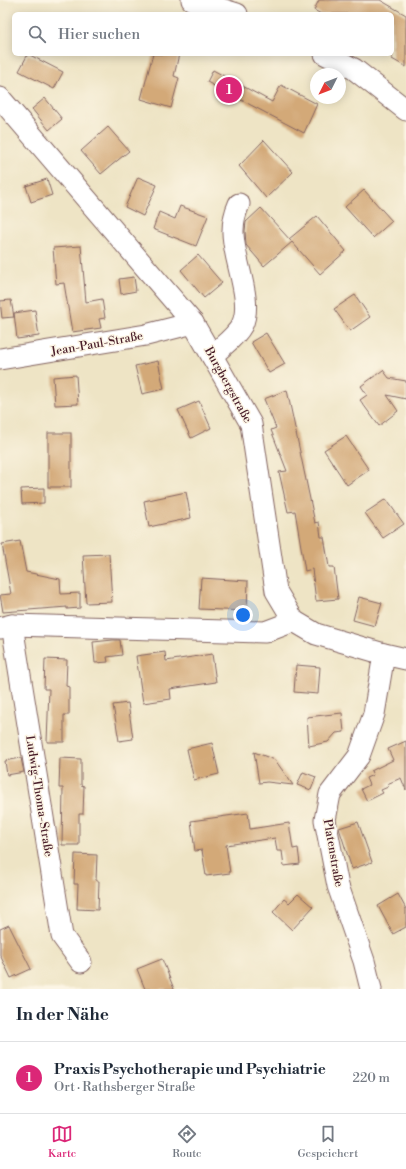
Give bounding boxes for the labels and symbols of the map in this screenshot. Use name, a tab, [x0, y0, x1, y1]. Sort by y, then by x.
north arrow	[310, 68, 346, 104]
pin: 1	[216, 75, 242, 105]
street label: Jean-Paul-Straße	[49, 329, 144, 360]
street label: Burgbergstraße	[200, 344, 255, 426]
your location	[233, 605, 253, 625]
street label: Ludwig-Thoma-Straße	[22, 734, 56, 858]
street label: Platenstraße	[320, 818, 346, 888]

